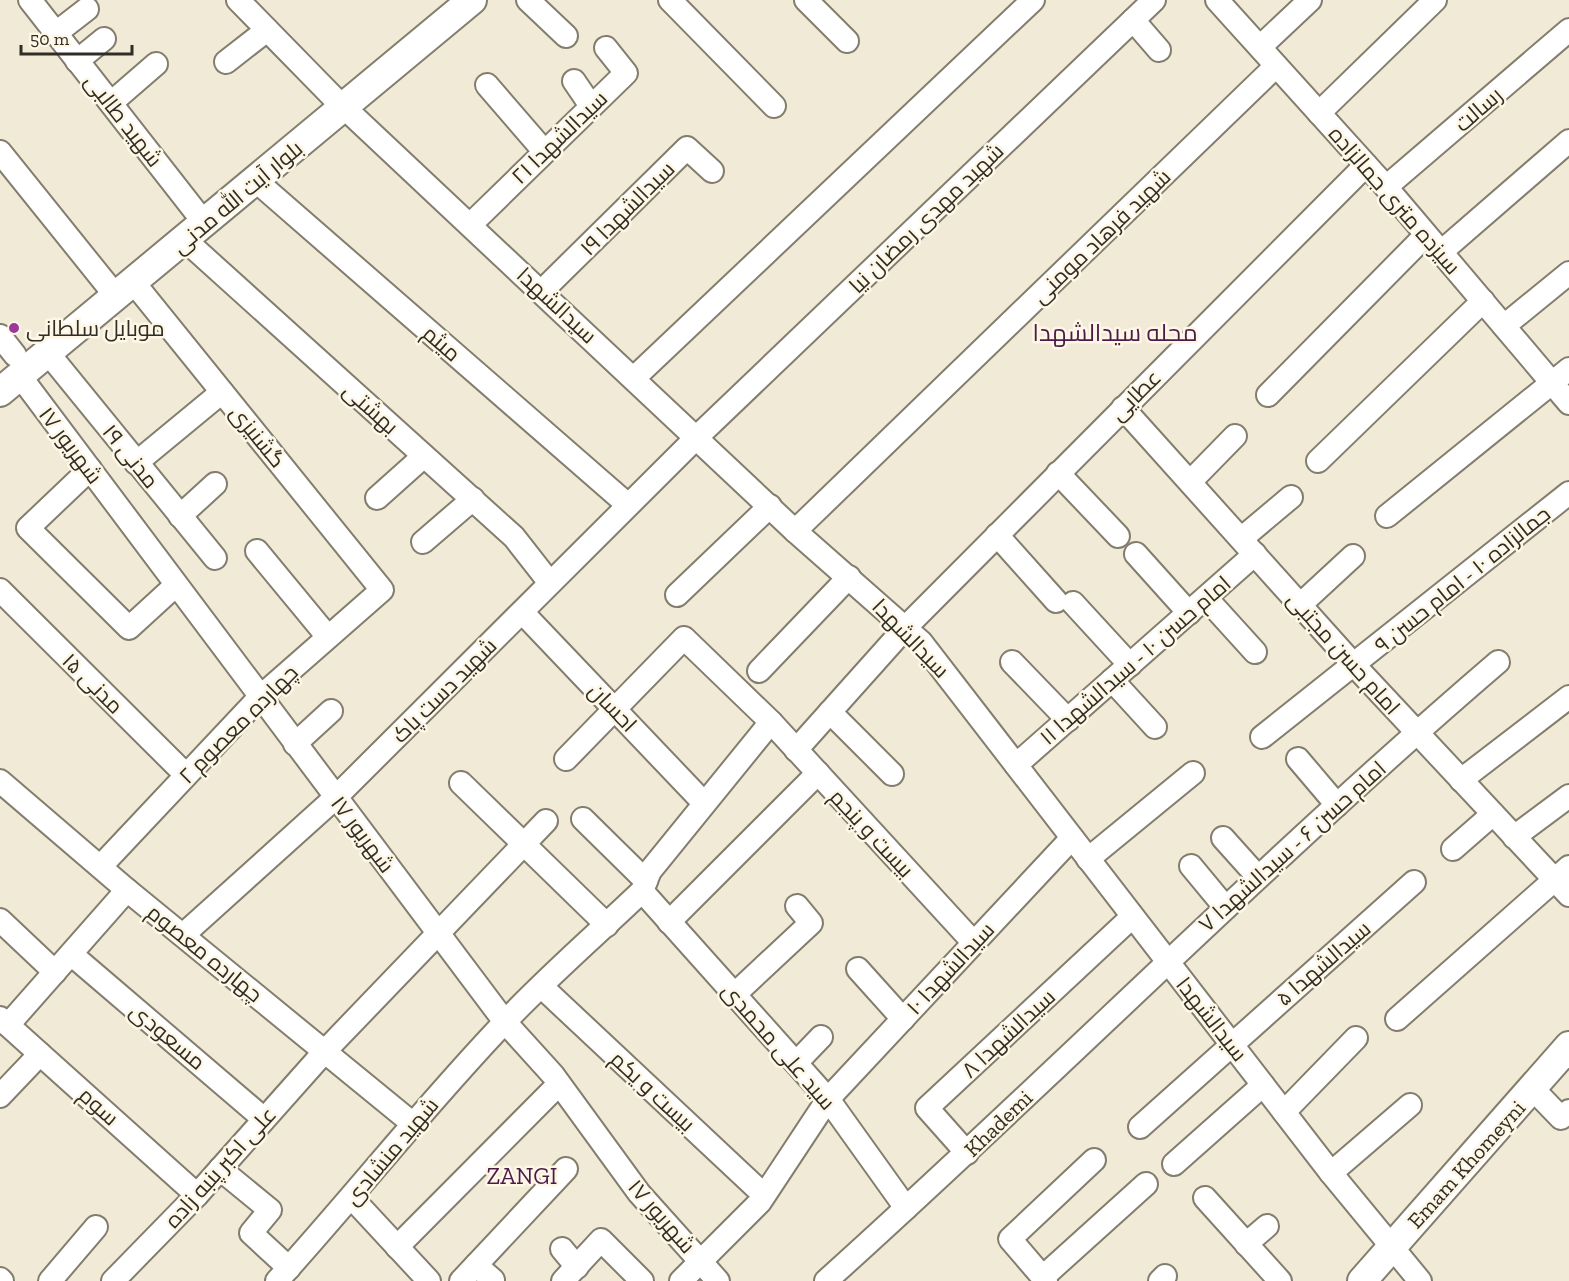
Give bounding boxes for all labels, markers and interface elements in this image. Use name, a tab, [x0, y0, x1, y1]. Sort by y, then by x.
scale bar	[21, 18, 132, 56]
text: 50 m	[30, 28, 70, 50]
street label: شهید طالبی	[79, 68, 168, 172]
street label: رسالت	[1449, 81, 1508, 137]
street label: سیدالشهدا ۲۱	[506, 85, 613, 190]
street label: سیزده متری جمالزاده	[1323, 121, 1466, 280]
street label: بلوار آیت الله مدنی	[166, 134, 308, 260]
street label: شهید مهدی رمضان نیا	[843, 138, 1009, 299]
street label: سیدالشهدا ۱۹	[574, 155, 680, 261]
street label: شهید فرهاد مومنی	[1026, 163, 1176, 309]
street label: سیدالشهدا	[511, 262, 602, 349]
place label: موبایل سلطانی	[26, 315, 165, 342]
district label: محله سیدالشهدا	[1032, 318, 1198, 347]
street label: میثم	[416, 320, 466, 369]
marker: موبایل سلطانی	[7, 321, 21, 335]
street label: عطایی	[1104, 364, 1167, 427]
street label: بهشتی	[337, 377, 404, 440]
street label: گشنیزی	[224, 399, 291, 473]
street label: ۱۷ شهریور	[33, 402, 108, 489]
street label: مدنی ۱۹	[97, 419, 165, 494]
street label: جمالزاده ۱۰ - امام حسن ۹	[1369, 500, 1557, 660]
street label: امام حسن ۱۰ - سیدالشهدا ۱۱	[1034, 570, 1238, 752]
street label: امام حسن مجتبی	[1280, 586, 1406, 722]
street label: سیدالشهدا	[866, 593, 955, 684]
street label: شهید دست پاک	[386, 632, 503, 749]
street label: مدنی ۱۵	[57, 647, 129, 719]
street label: چهارده معصوم ۲	[173, 659, 305, 791]
street label: احسان	[583, 677, 643, 738]
street label: امام حسن ۶ - سیدالشهدا ۷	[1193, 755, 1393, 939]
street label: بیست و پنجم	[822, 783, 919, 885]
street label: ۱۷ شهریور	[325, 791, 400, 878]
street label: چهارده معصوم	[140, 899, 268, 1010]
street label: سیدالشهدا ۵	[1270, 915, 1376, 1012]
street label: سیدالشهدا ۱۰	[901, 916, 1000, 1020]
street label: سیدالشهدا	[1170, 972, 1253, 1067]
street label: سید علی محمدی	[716, 977, 841, 1115]
street label: سیدالشهدا ۸	[956, 983, 1061, 1084]
street label: مسعودی	[124, 997, 211, 1076]
street label: بیست و یکم	[603, 1045, 701, 1139]
street label: سوم	[72, 1081, 124, 1133]
street label: Khademi	[959, 1084, 1038, 1162]
street label: شهید منشادی	[339, 1092, 444, 1211]
street label: Emam Khomeyni	[1402, 1095, 1531, 1234]
street label: علی اکبر پنبه زاده	[159, 1101, 283, 1234]
district label: ZANGI	[486, 1161, 558, 1190]
street label: ۱۷ شهریور	[622, 1174, 701, 1259]

